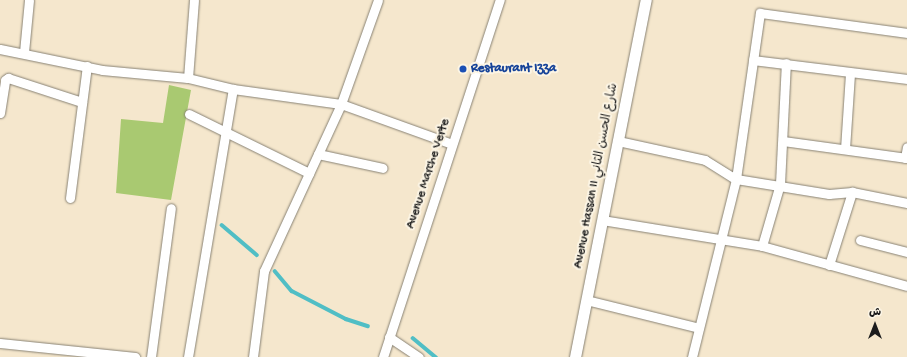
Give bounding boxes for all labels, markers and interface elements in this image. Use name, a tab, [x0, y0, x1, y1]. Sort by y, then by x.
place label: Restaurant Izza	[471, 61, 556, 77]
marker: Restaurant Izza	[458, 64, 468, 74]
street label: Avenue Hassan II شارع الحسن الثاني	[571, 82, 623, 270]
street label: Avenue Marche Verte	[404, 117, 454, 231]
north arrow	[855, 305, 895, 345]
text: ش	[869, 307, 881, 319]

